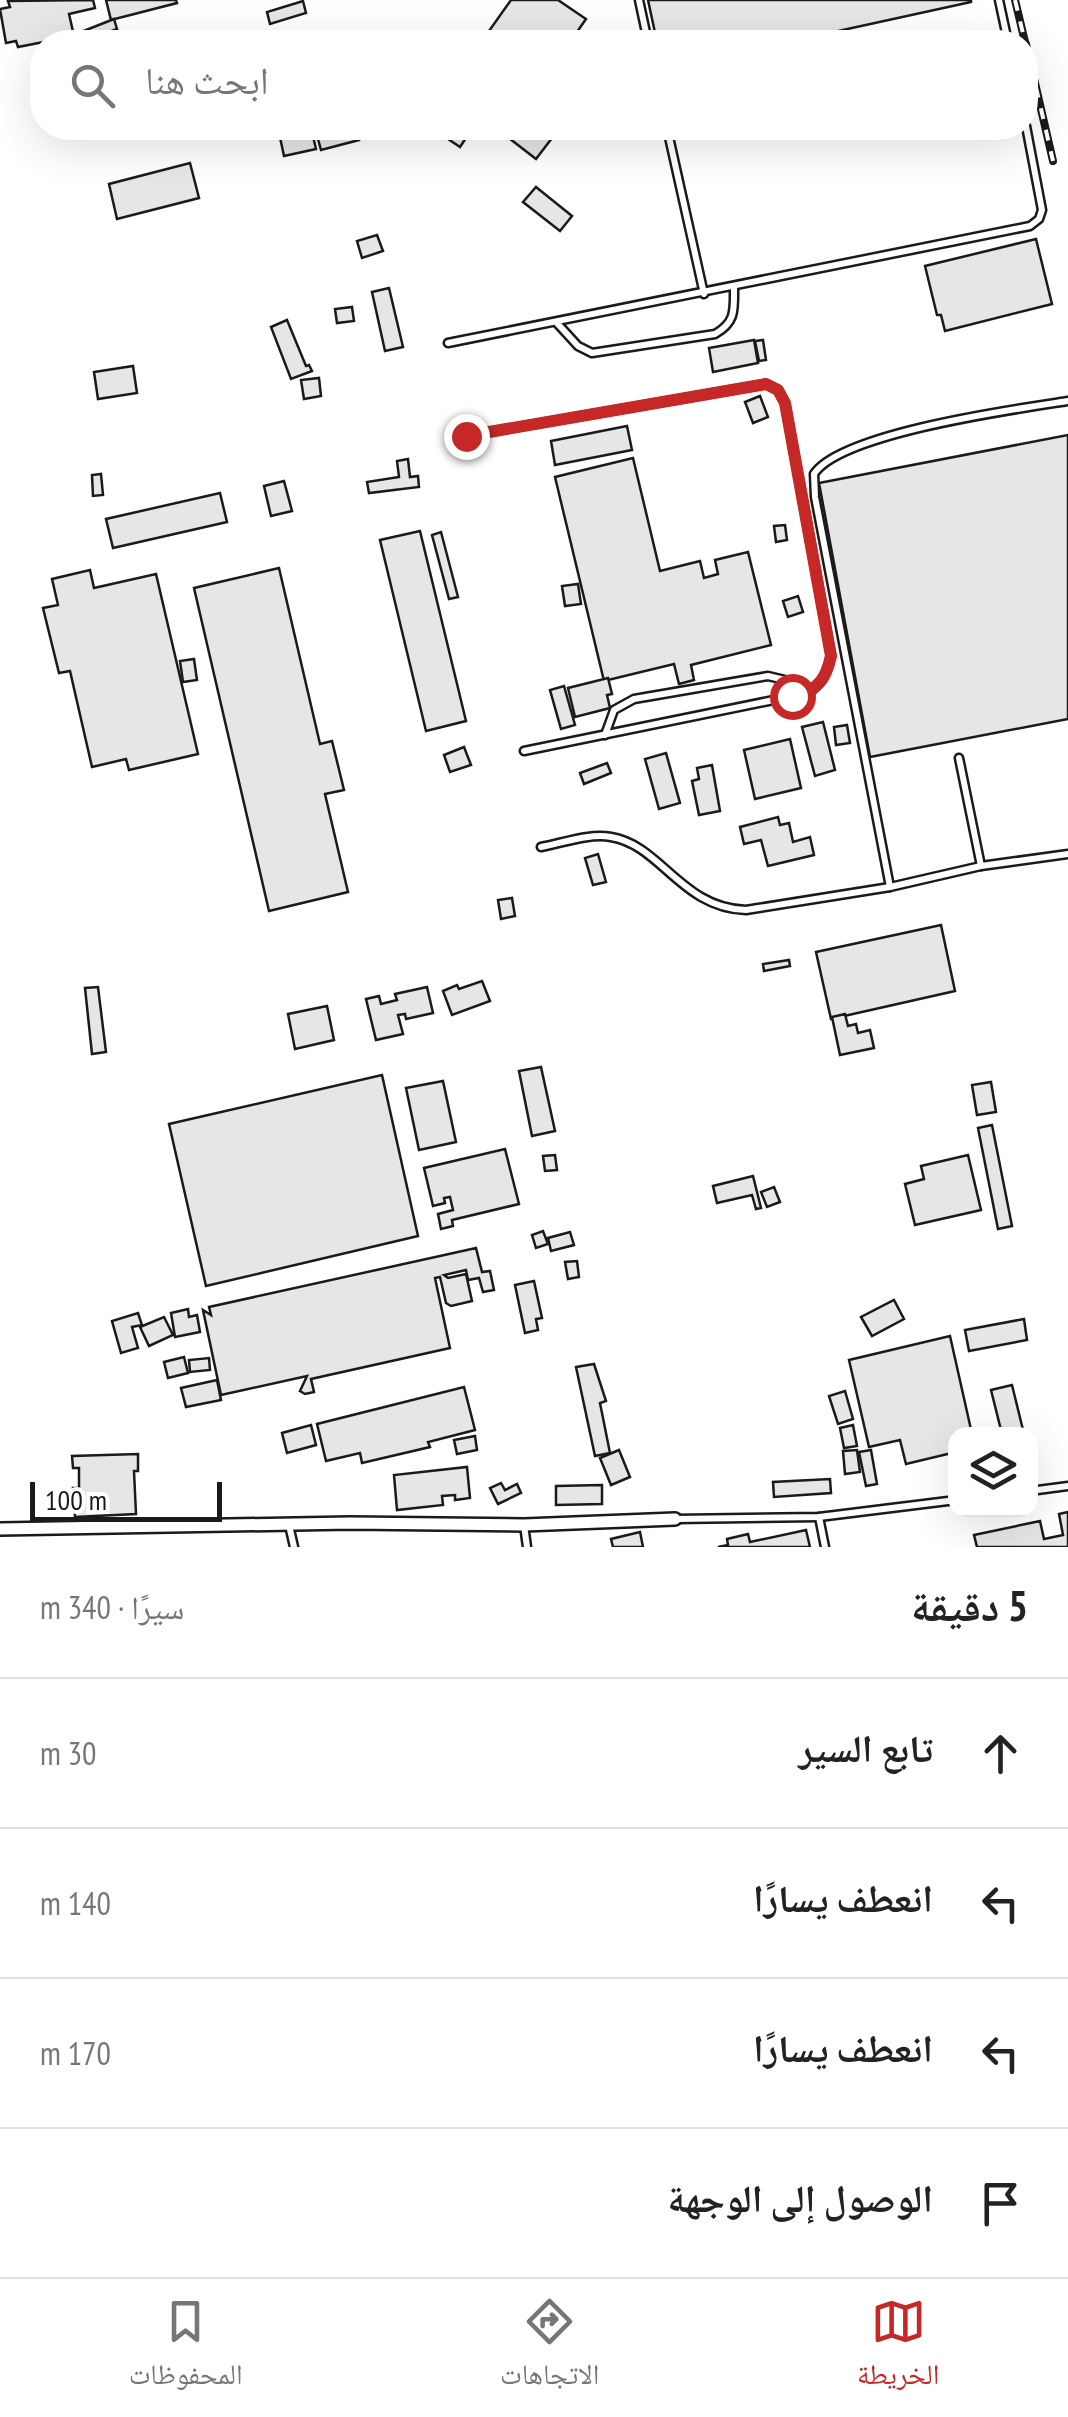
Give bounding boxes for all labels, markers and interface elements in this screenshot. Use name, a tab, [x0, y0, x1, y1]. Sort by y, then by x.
search box	[30, 30, 1038, 140]
text: ابحث هنا	[145, 55, 269, 104]
icon: search	[65, 58, 120, 113]
route end	[444, 414, 490, 460]
route start	[770, 674, 816, 720]
map controls	[948, 1427, 1038, 1517]
button: layers	[948, 1427, 1038, 1517]
scale bar	[30, 1477, 222, 1522]
text: 100 m	[45, 1481, 107, 1518]
text: 5 دقيقة	[911, 1578, 1028, 1633]
text: سيرًا · 340 m	[40, 1586, 184, 1628]
text: تابع السير	[798, 1723, 933, 1772]
icon: ahead	[973, 1726, 1028, 1781]
text: 30 m	[40, 1732, 96, 1774]
text: انعطف يسارًا	[753, 1873, 933, 1922]
icon: left	[973, 1876, 1028, 1931]
text: 140 m	[40, 1882, 111, 1924]
text: انعطف يسارًا	[753, 2023, 933, 2072]
icon: left	[973, 2026, 1028, 2081]
text: 170 m	[40, 2032, 111, 2074]
text: الوصول إلى الوجهة	[668, 2173, 933, 2222]
icon: arrive	[973, 2176, 1028, 2231]
tab: المحفوظات	[129, 2294, 243, 2402]
tab: الاتجاهات	[500, 2294, 599, 2402]
tab: الخريطة	[857, 2294, 939, 2402]

